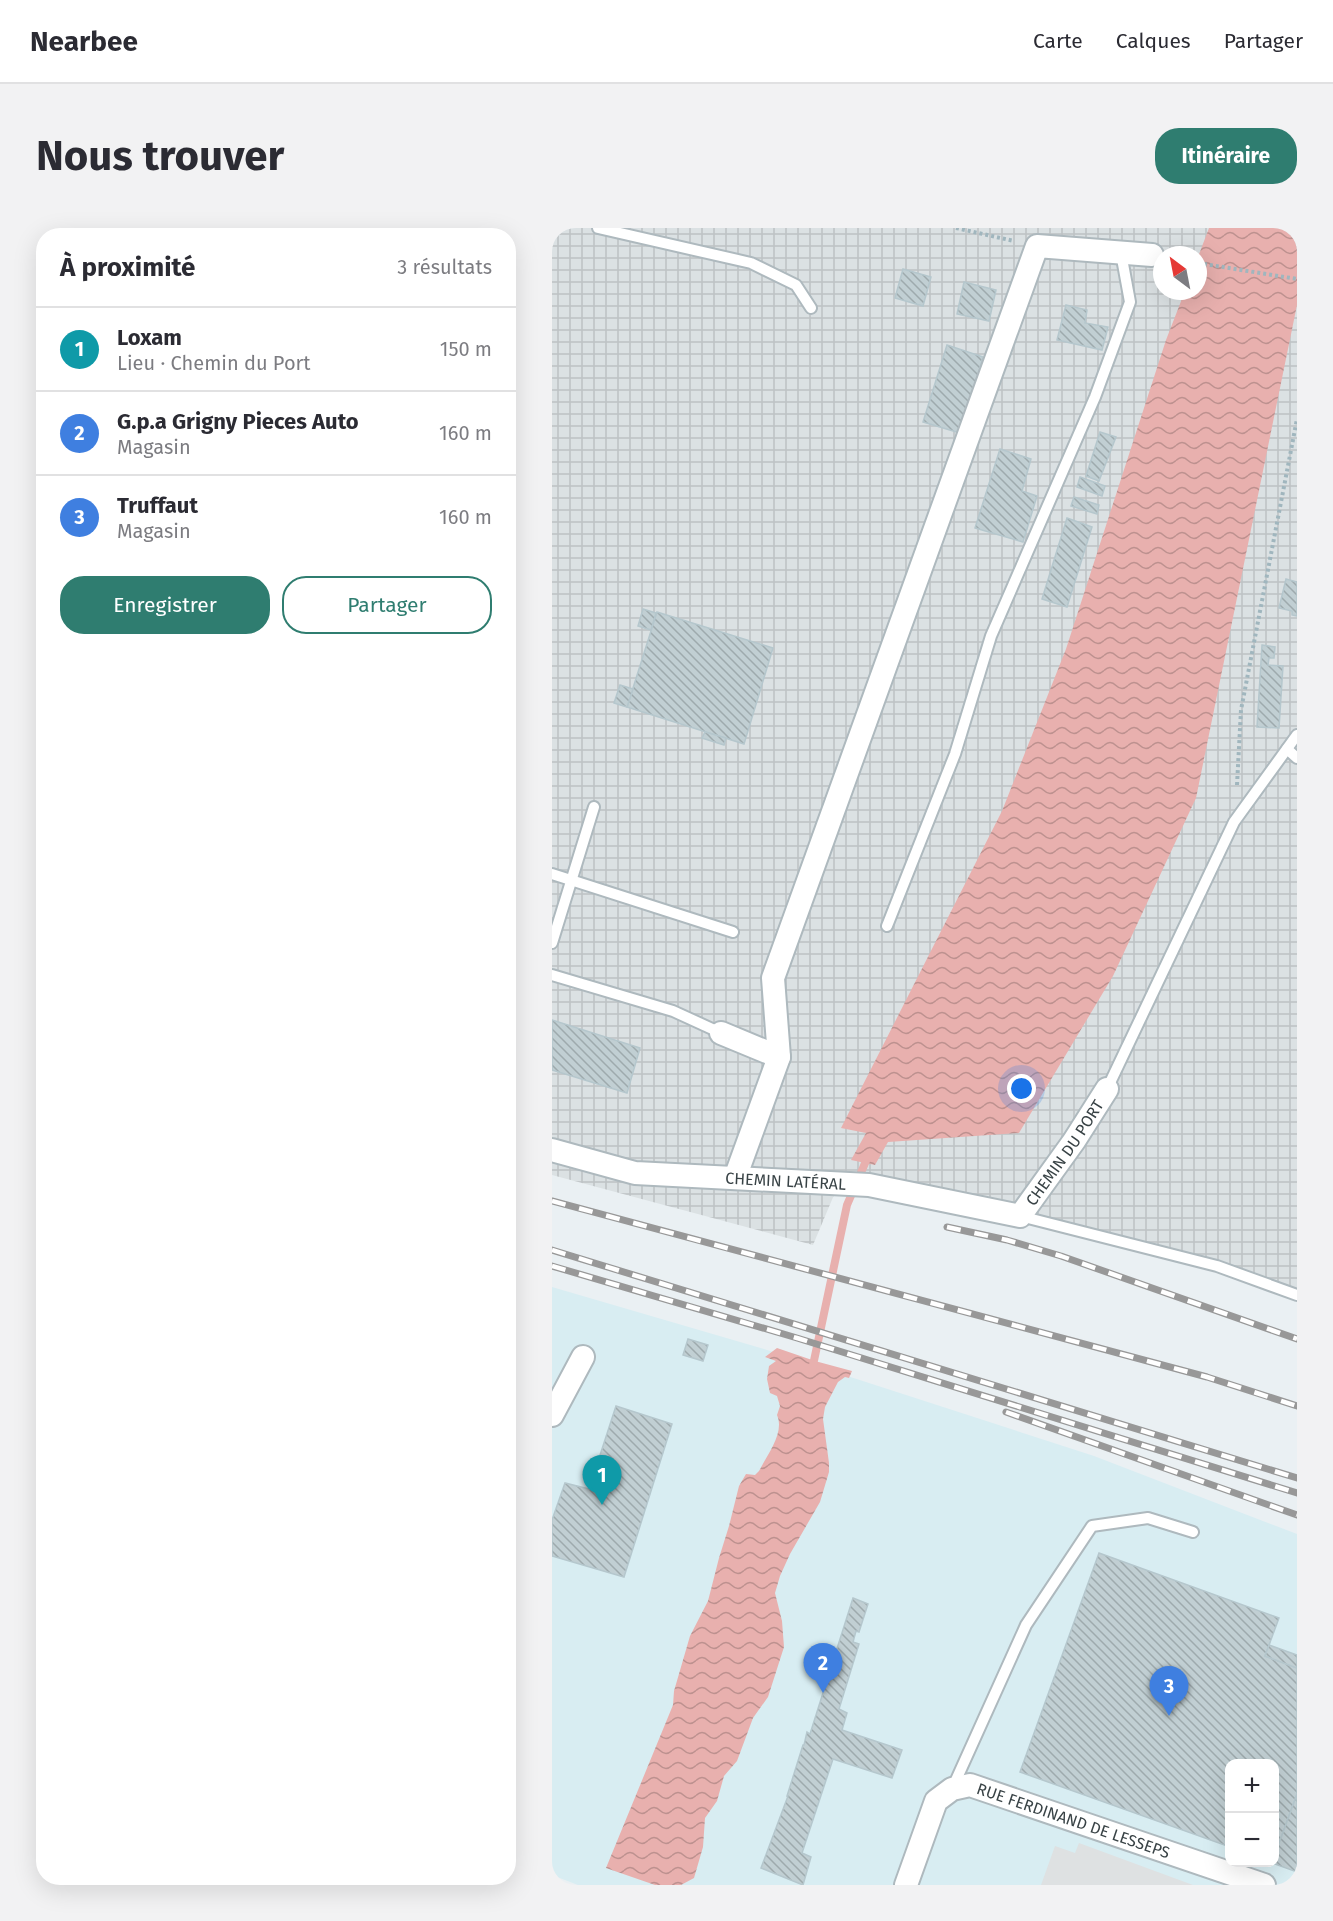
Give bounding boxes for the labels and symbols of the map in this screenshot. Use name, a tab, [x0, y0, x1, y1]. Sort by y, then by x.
north arrow	[1153, 246, 1207, 300]
your location	[1007, 1074, 1036, 1103]
street label: CHEMIN DU PORT	[1021, 1096, 1108, 1209]
street label: CHEMIN LATÉRAL	[725, 1168, 847, 1193]
pin: 1	[583, 1456, 622, 1505]
pin: 2	[804, 1644, 842, 1693]
pin: 3	[1150, 1666, 1188, 1716]
street label: RUE FERDINAND DE LESSEPS	[974, 1779, 1173, 1862]

